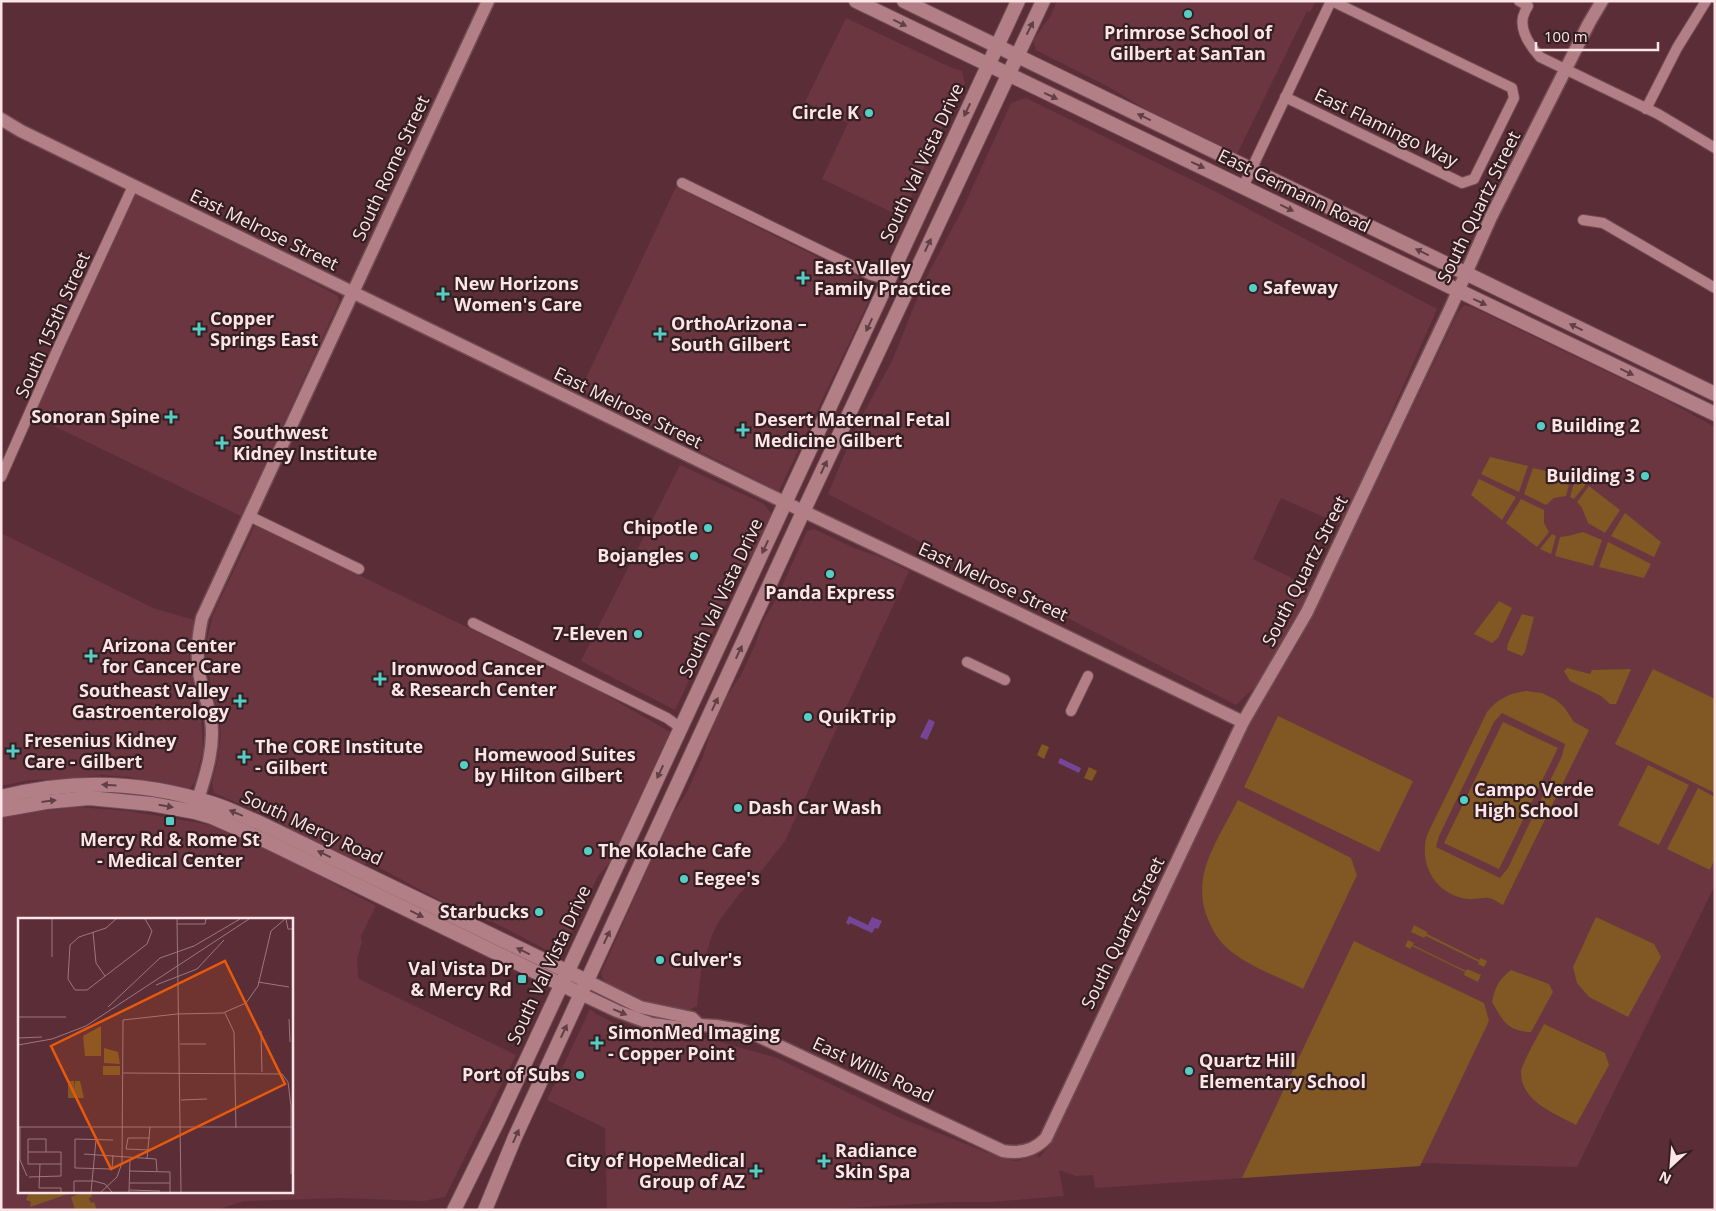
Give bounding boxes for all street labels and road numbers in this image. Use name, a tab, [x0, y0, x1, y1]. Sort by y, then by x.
street label: South Val Vista Drive	[874, 79, 968, 246]
street label: East Flamingo Way	[1311, 82, 1463, 173]
street label: South Rome Street	[346, 91, 434, 244]
street label: South Quartz Street	[1431, 127, 1525, 286]
street label: East Germann Road	[1214, 143, 1375, 237]
street label: East Melrose Street	[186, 183, 343, 275]
street label: South 155th Street	[9, 248, 95, 401]
street label: East Melrose Street	[550, 361, 707, 453]
street label: South Quartz Street	[1256, 491, 1353, 650]
street label: South Val Vista Drive	[673, 514, 767, 681]
street label: East Melrose Street	[915, 536, 1072, 626]
street label: South Mercy Road	[238, 784, 387, 870]
street label: South Quartz Street	[1075, 853, 1169, 1012]
street label: South Val Vista Drive	[501, 881, 595, 1048]
street label: East Willis Road	[809, 1031, 938, 1108]

